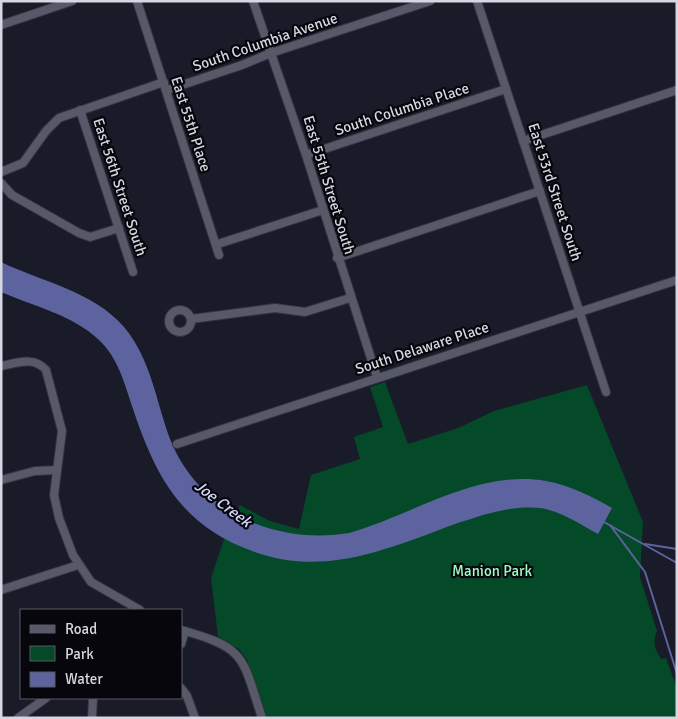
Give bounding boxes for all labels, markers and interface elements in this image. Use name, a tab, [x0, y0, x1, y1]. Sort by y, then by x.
street label: South Columbia Avenue	[190, 9, 340, 75]
street label: East 55th Place	[167, 74, 215, 174]
street label: South Columbia Place	[333, 79, 471, 139]
street label: East 55th Street South	[299, 113, 359, 257]
street label: East 56th Street South	[89, 116, 151, 258]
street label: East 53rd Street South	[524, 121, 586, 263]
street label: South Delaware Place	[353, 318, 491, 378]
water label: Joe Creek	[190, 476, 257, 533]
park label: Manion Park	[452, 562, 533, 580]
legend	[20, 609, 182, 699]
text: Road	[65, 620, 97, 638]
text: Park	[65, 645, 94, 663]
text: Water	[65, 670, 103, 688]

